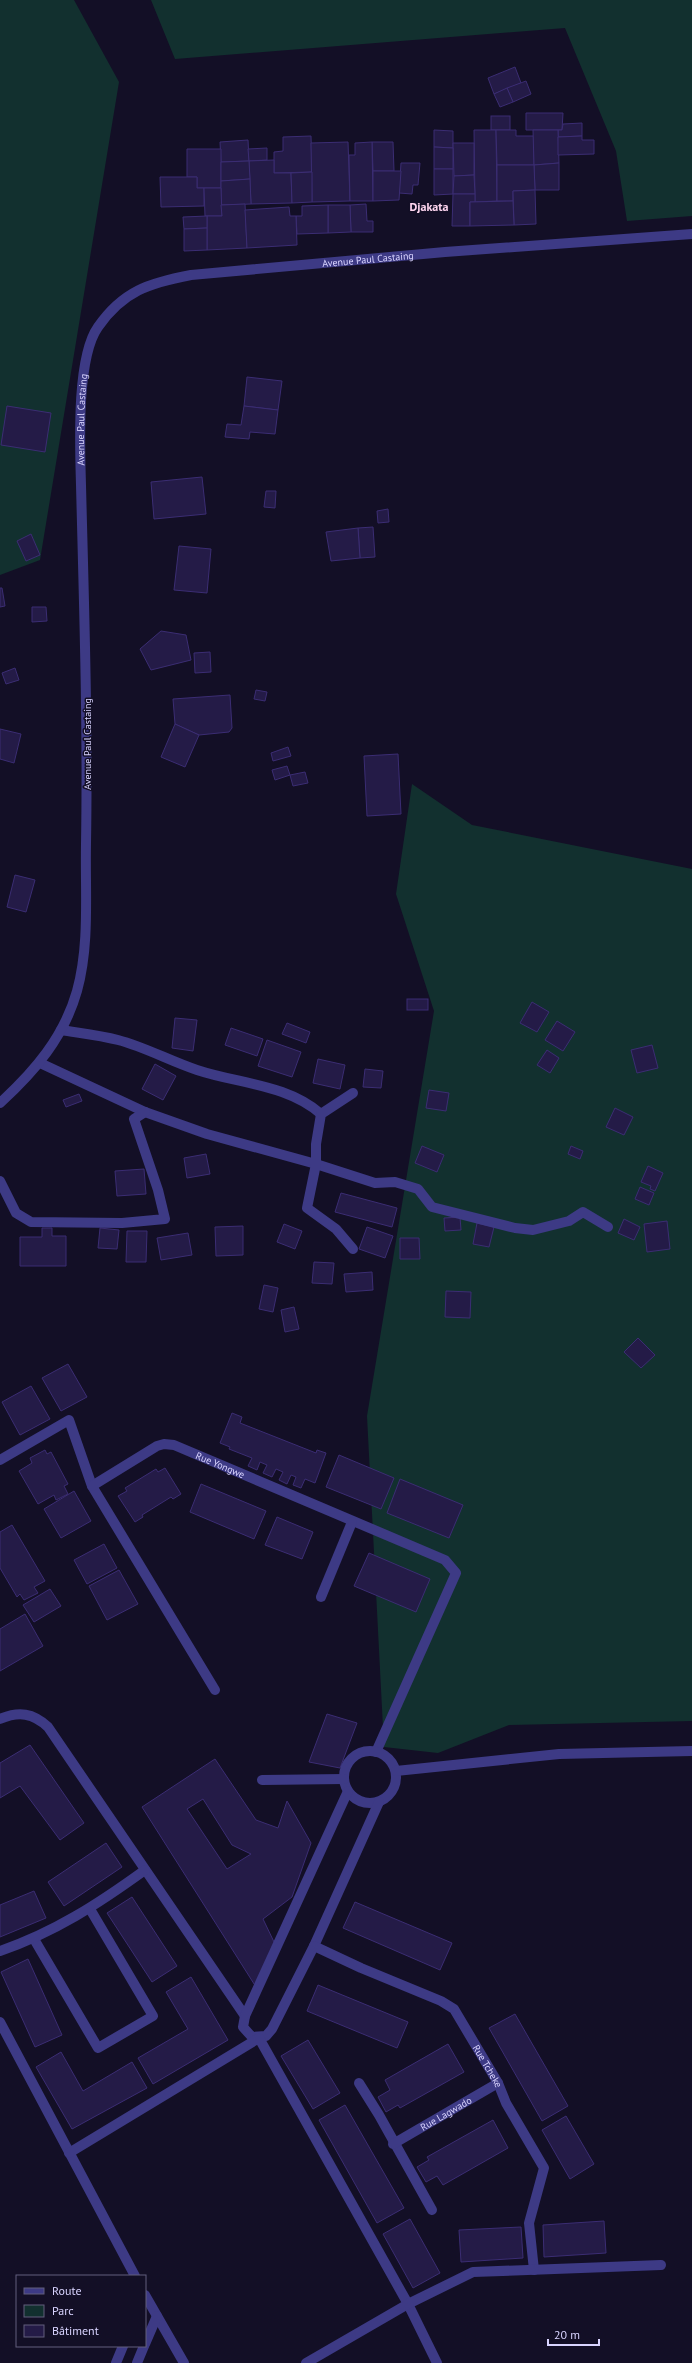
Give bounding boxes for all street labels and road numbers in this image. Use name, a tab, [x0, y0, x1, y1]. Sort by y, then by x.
street label: Avenue Paul Castaing	[322, 248, 414, 270]
street label: Avenue Paul Castaing	[74, 373, 90, 466]
street label: Avenue Paul Castaing	[81, 698, 94, 790]
street label: Rue Yongwe	[194, 1449, 247, 1481]
street label: Rue Tcheke	[470, 2042, 506, 2089]
street label: Rue Lagwado	[418, 2093, 474, 2133]

